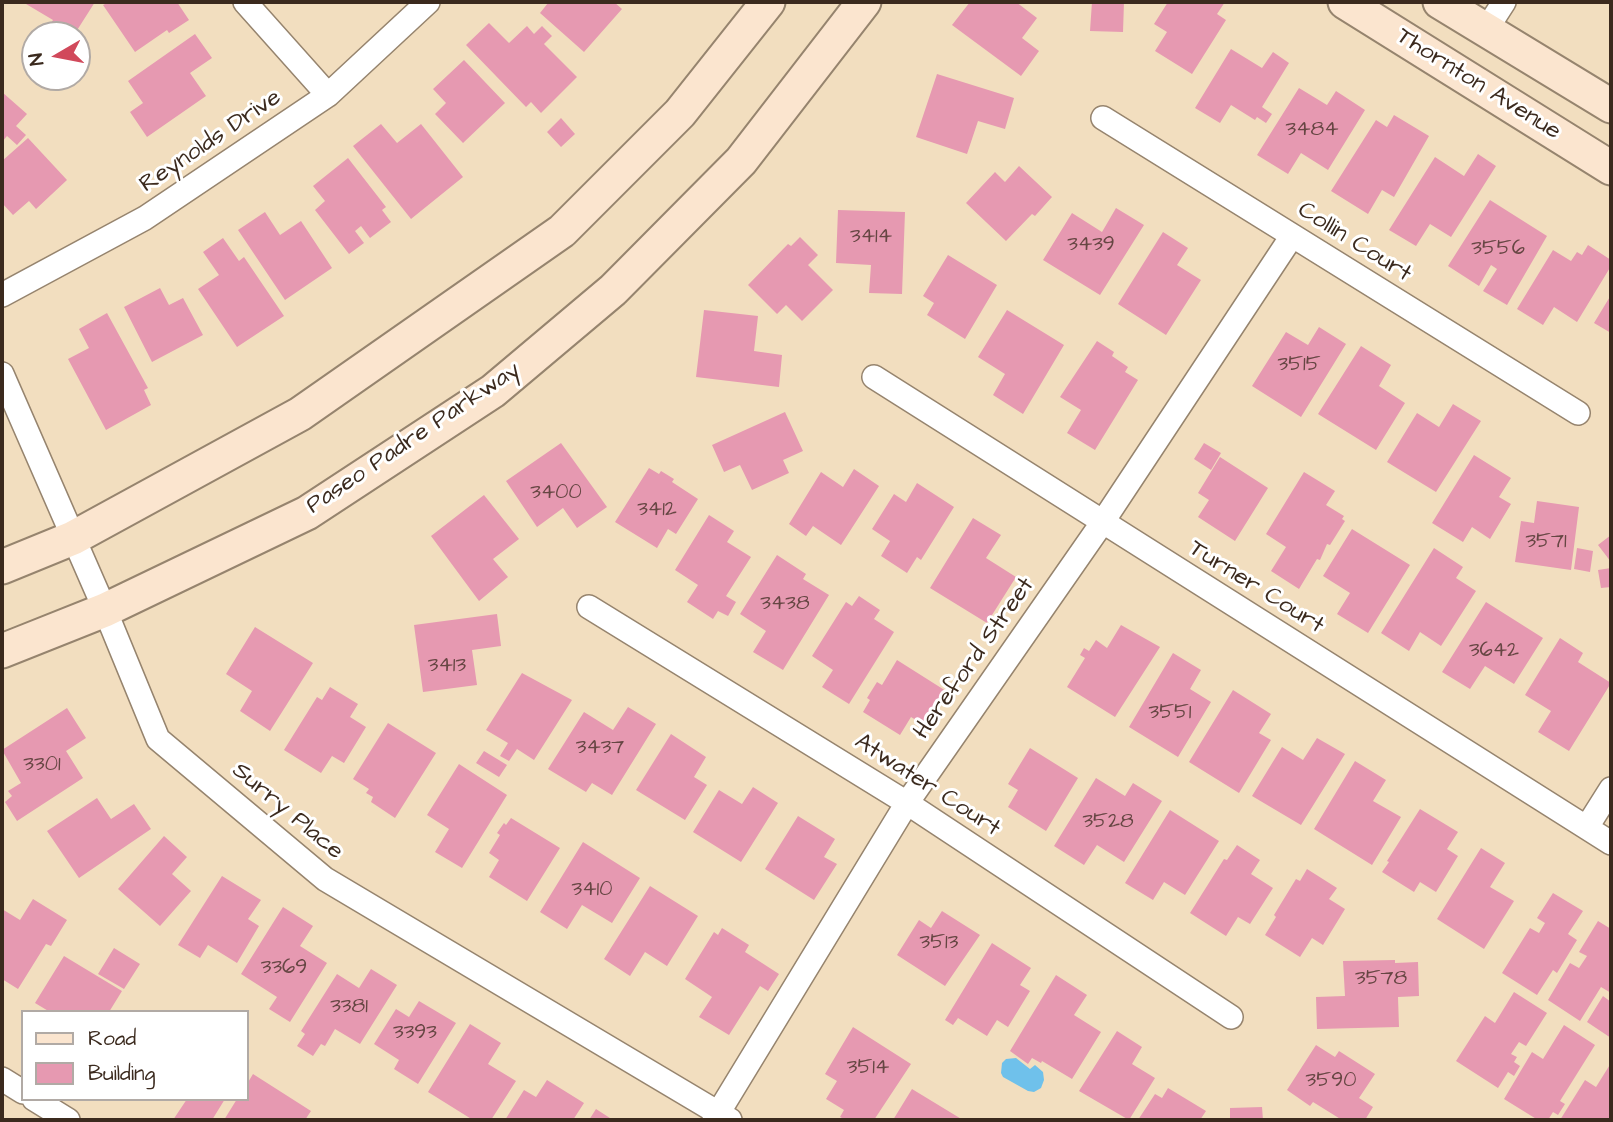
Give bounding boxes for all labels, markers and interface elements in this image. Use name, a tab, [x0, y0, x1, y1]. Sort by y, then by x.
north arrow	[21, 21, 91, 91]
street label: Thornton Avenue	[1390, 23, 1566, 147]
text: N	[22, 51, 51, 68]
street label: Reynolds Drive	[135, 84, 287, 200]
house number: 3484	[1286, 118, 1338, 144]
street label: Collin Court	[1292, 197, 1416, 289]
house number: 3414	[850, 225, 892, 251]
house number: 3439	[1067, 233, 1115, 259]
house number: 3556	[1471, 237, 1525, 263]
house number: 3515	[1277, 353, 1321, 379]
street label: Paseo Padre Parkway	[302, 357, 526, 521]
house number: 3400	[530, 481, 582, 507]
house number: 3412	[637, 498, 677, 524]
house number: 3571	[1525, 530, 1567, 556]
street label: Turner Court	[1183, 535, 1329, 641]
street label: Hereford Street	[909, 573, 1041, 745]
house number: 3438	[760, 592, 810, 618]
house number: 3642	[1469, 639, 1519, 665]
house number: 3413	[428, 654, 466, 680]
house number: 3551	[1148, 701, 1192, 727]
street label: Atwater Court	[849, 728, 1005, 844]
house number: 3437	[576, 736, 624, 762]
house number: 3301	[23, 753, 61, 779]
street label: Surry Place	[226, 757, 348, 867]
house number: 3528	[1082, 810, 1134, 836]
house number: 3410	[572, 878, 612, 904]
house number: 3513	[920, 931, 958, 957]
house number: 3369	[261, 956, 307, 982]
house number: 3578	[1355, 967, 1407, 993]
house number: 3381	[330, 995, 368, 1021]
legend	[21, 1010, 248, 1101]
house number: 3393	[393, 1021, 437, 1047]
text: Road	[88, 1024, 136, 1053]
house number: 3514	[847, 1056, 889, 1082]
text: Building	[88, 1059, 155, 1088]
house number: 3590	[1306, 1069, 1356, 1095]

